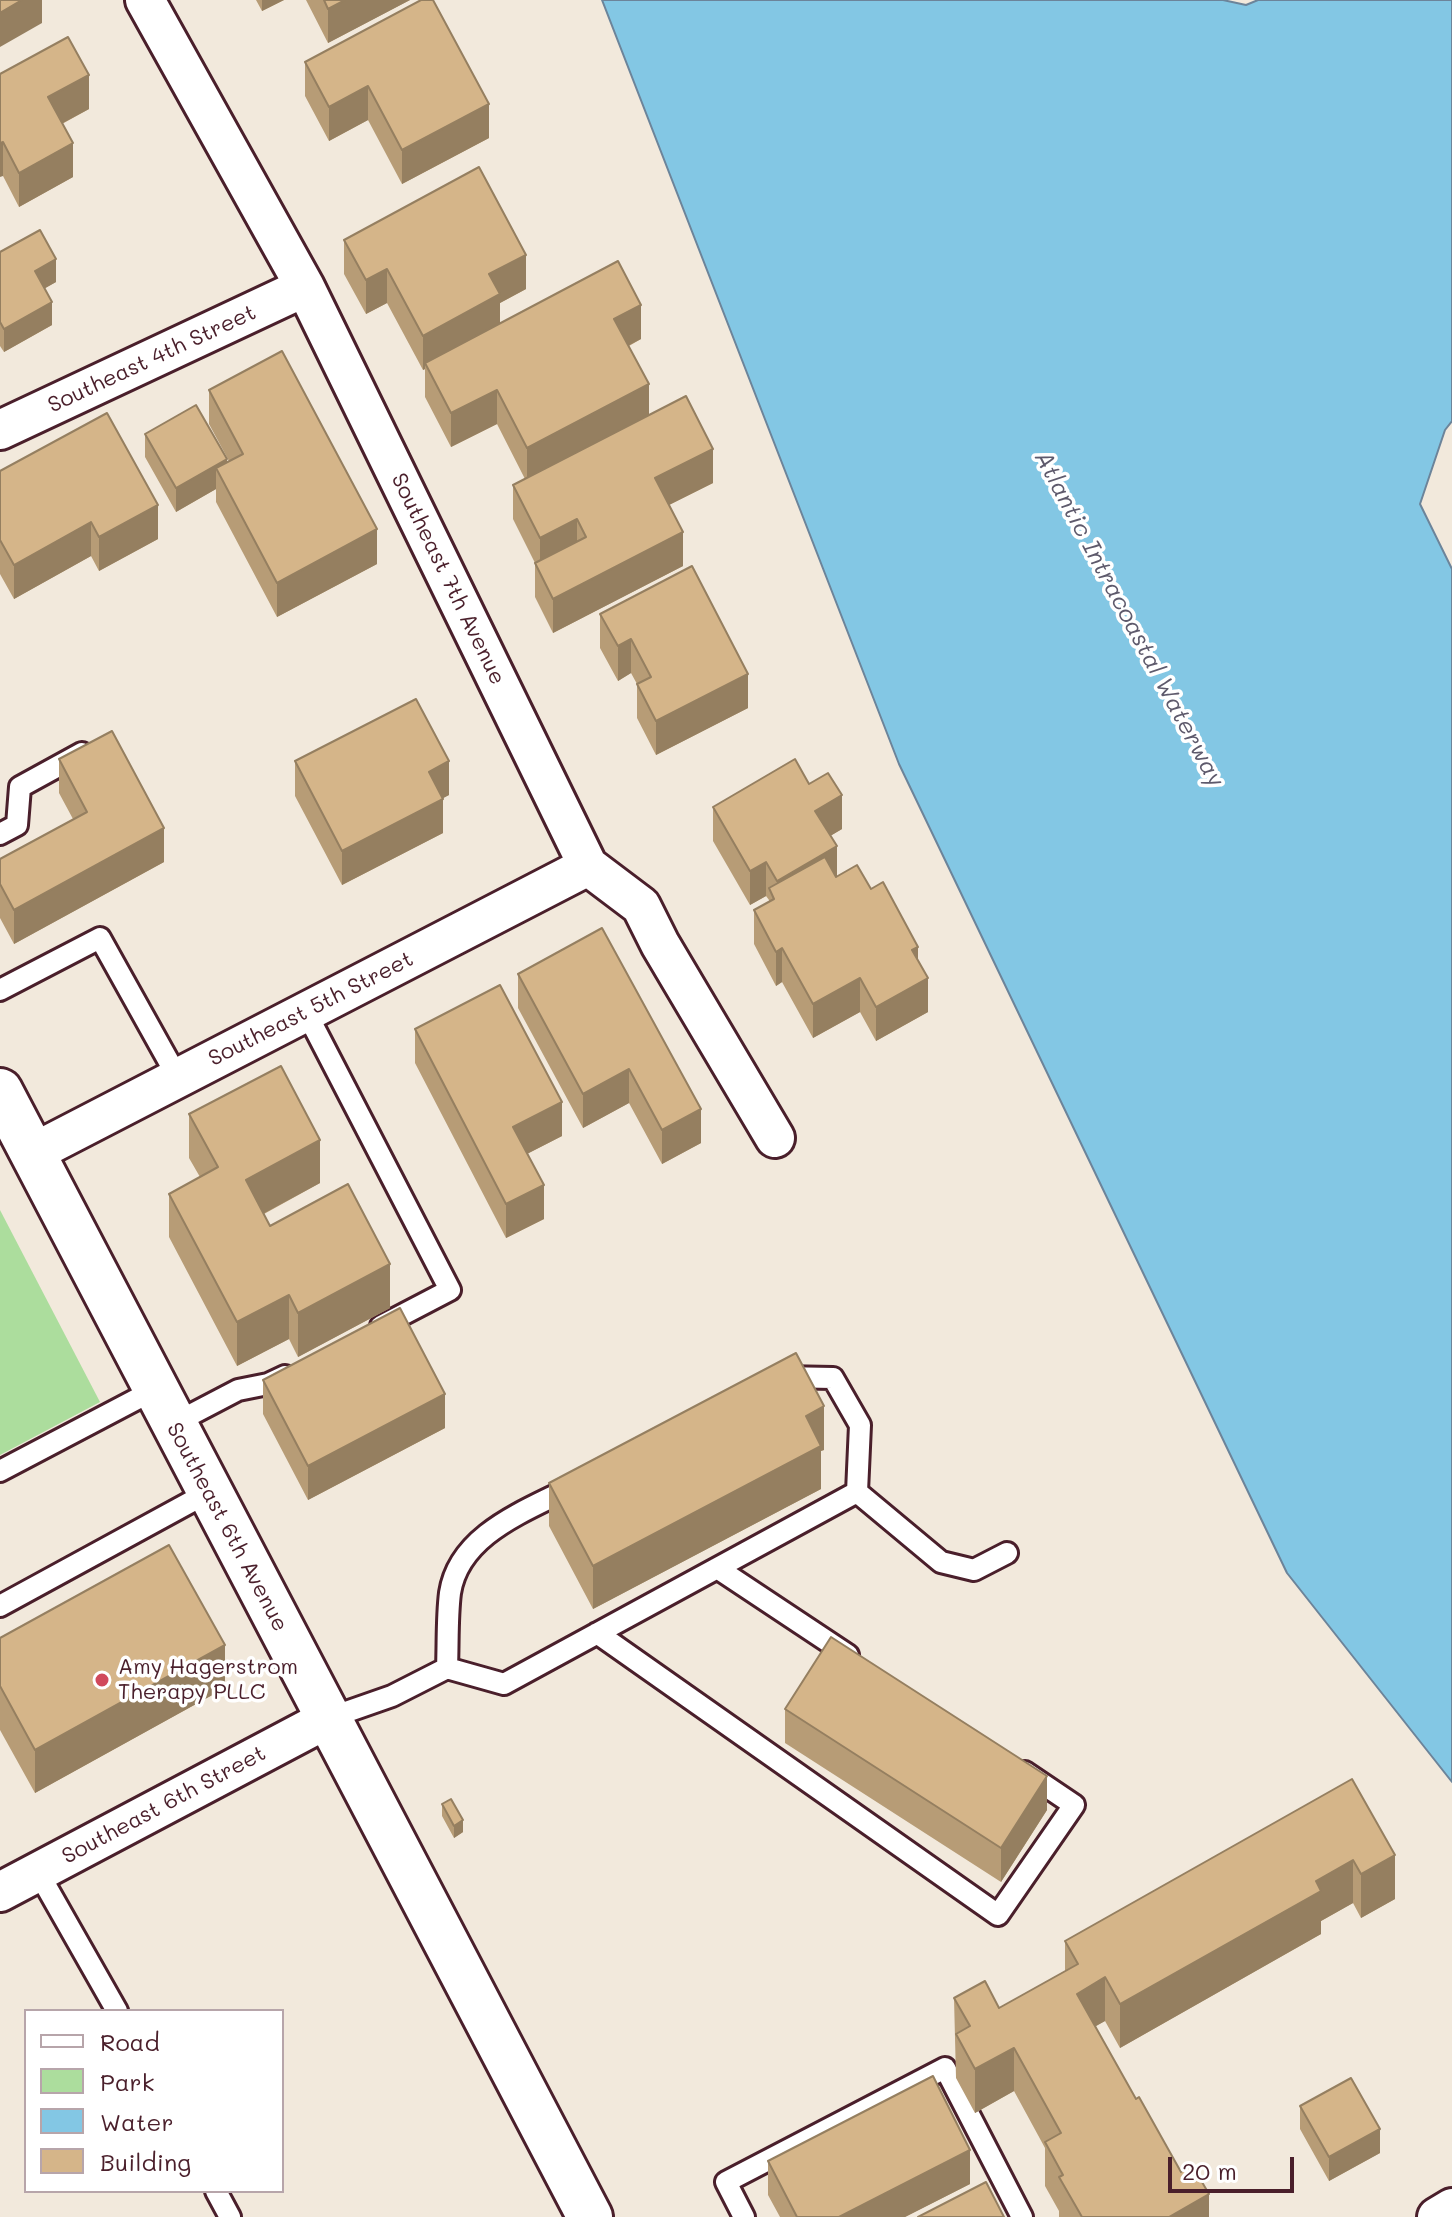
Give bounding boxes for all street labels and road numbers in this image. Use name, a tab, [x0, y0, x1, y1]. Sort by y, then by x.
street label: Southeast 4th Street	[44, 299, 260, 419]
street label: Southeast 7th Avenue	[385, 469, 511, 689]
street label: Southeast 5th Street	[204, 946, 418, 1072]
street label: Southeast 6th Avenue	[161, 1418, 293, 1636]
street label: Southeast 6th Street	[58, 1740, 270, 1870]

